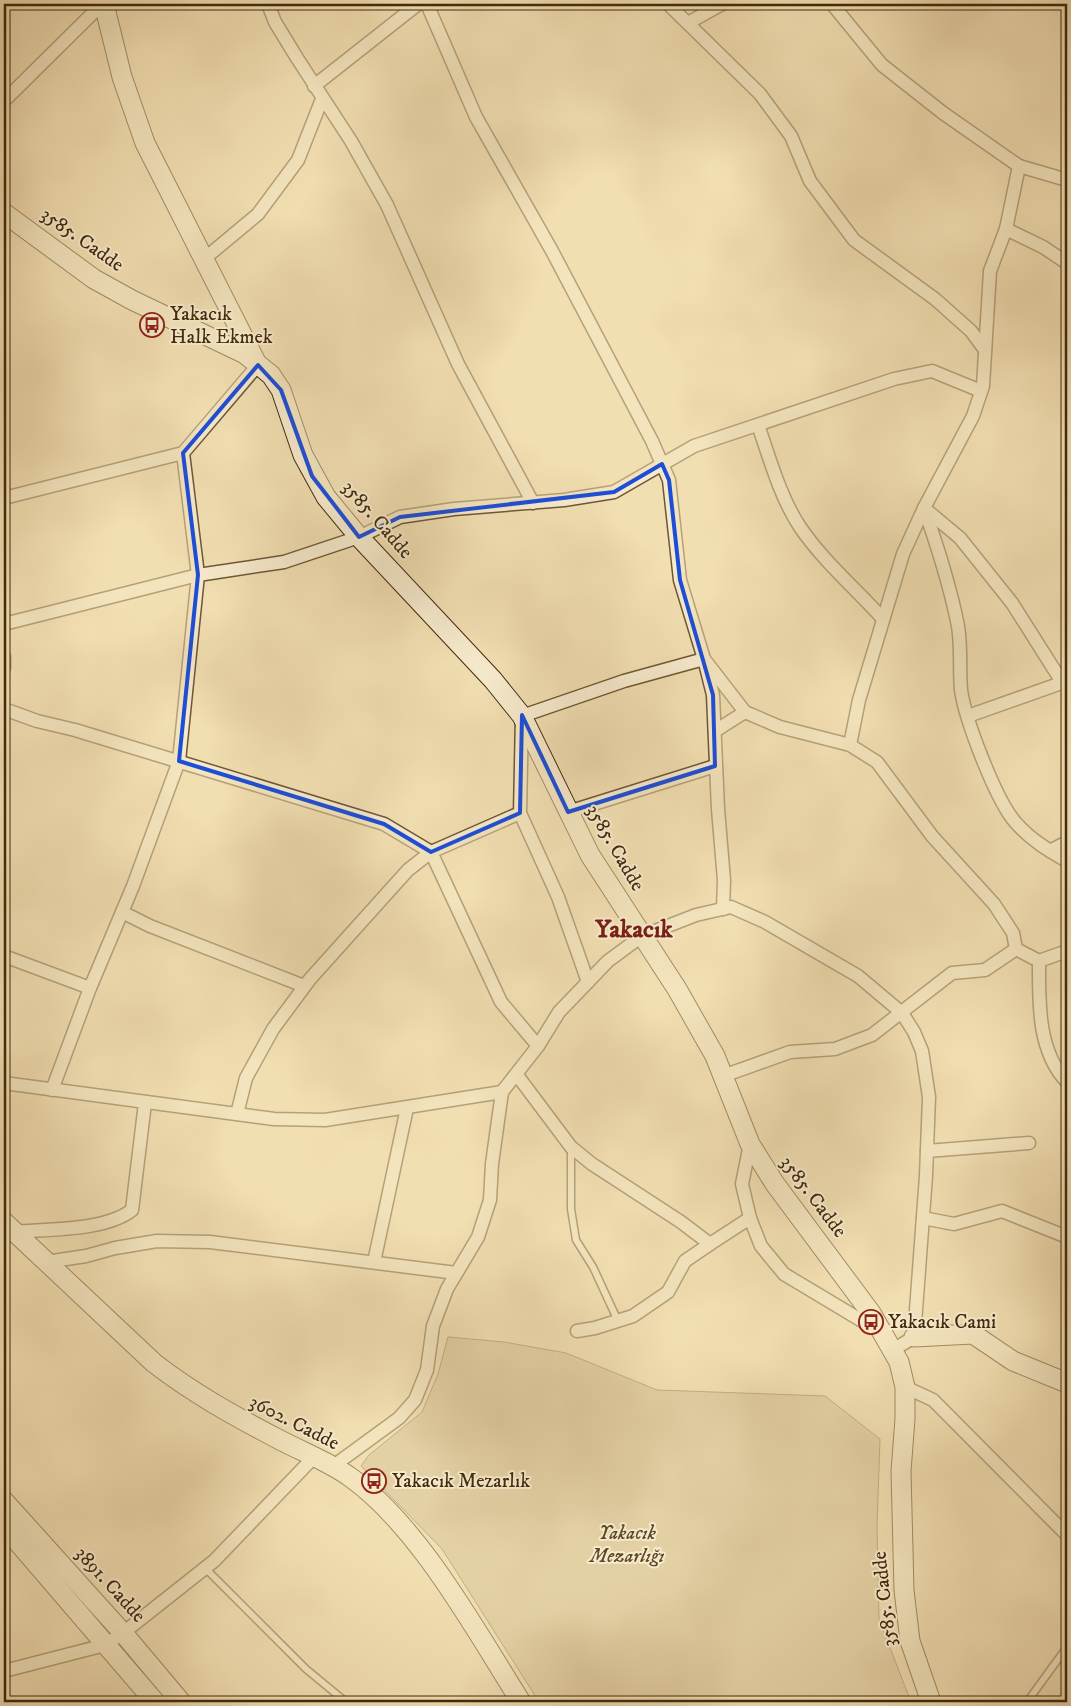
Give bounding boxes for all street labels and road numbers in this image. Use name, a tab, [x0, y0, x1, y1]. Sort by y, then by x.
street label: 3585. Cadde	[36, 202, 128, 278]
street label: 3585. Cadde	[336, 476, 418, 564]
street label: 3585. Cadde	[580, 800, 650, 896]
street label: 3585. Cadde	[774, 1151, 852, 1243]
street label: 3602. Cadde	[245, 1390, 343, 1456]
street label: 3891. Cadde	[69, 1542, 151, 1628]
street label: 3585. Cadde	[868, 1550, 902, 1648]

